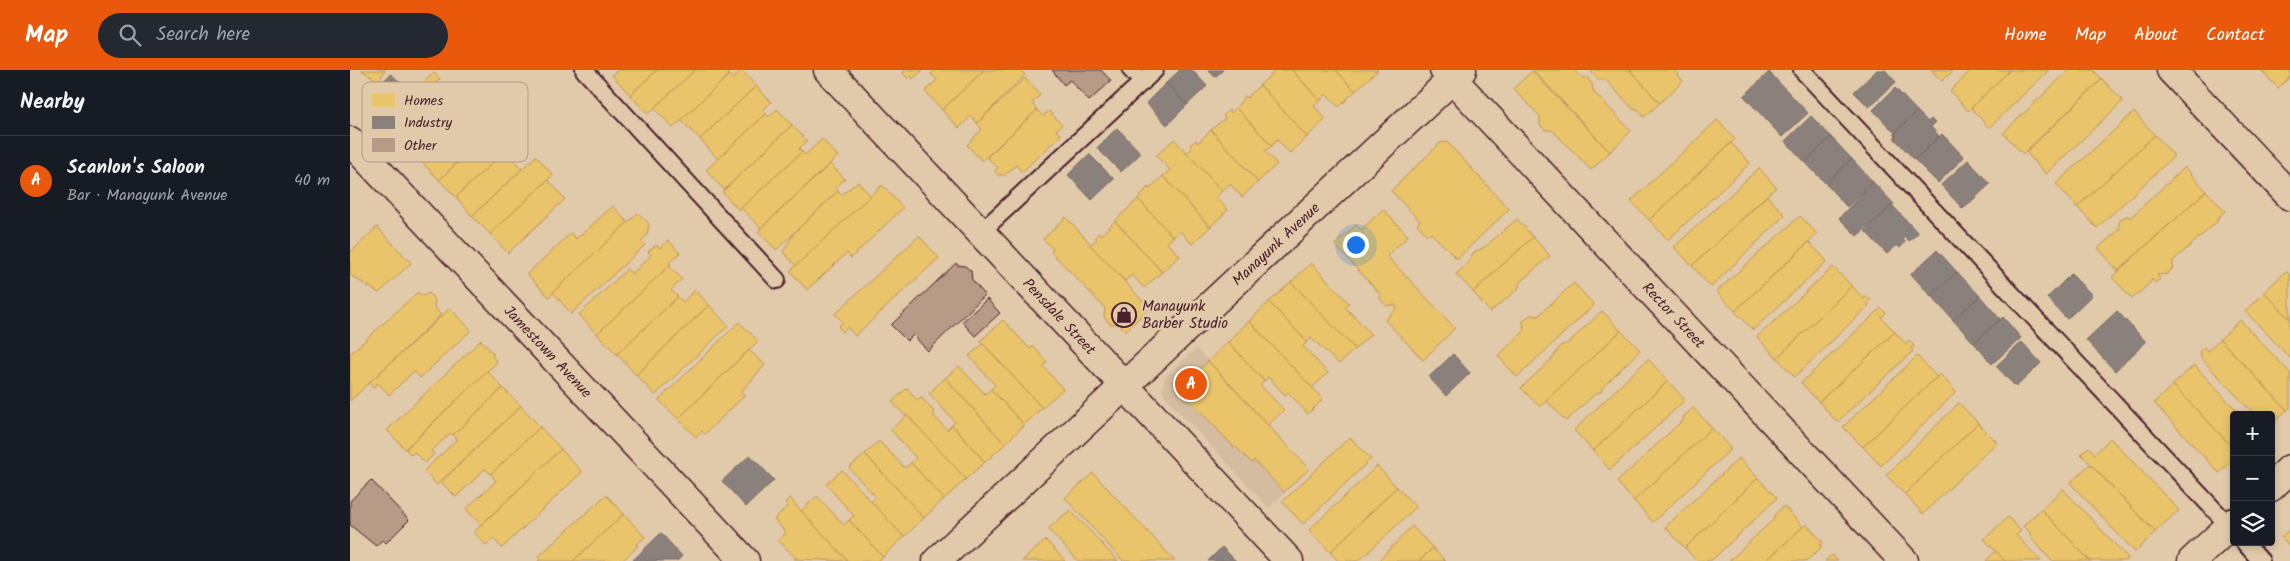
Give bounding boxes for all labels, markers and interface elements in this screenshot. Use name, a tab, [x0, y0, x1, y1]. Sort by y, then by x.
search box	[98, 13, 448, 58]
text: Map	[25, 16, 68, 55]
text: Search here	[156, 20, 250, 50]
icon: search	[116, 21, 144, 49]
text: Home	[2004, 21, 2047, 50]
text: Map	[2075, 21, 2106, 50]
text: About	[2134, 21, 2178, 50]
text: Contact	[2206, 21, 2265, 50]
legend	[362, 82, 528, 162]
text: Nearby	[20, 86, 85, 119]
text: Homes	[404, 90, 443, 112]
text: Industry	[404, 112, 453, 134]
text: Other	[404, 135, 438, 157]
text: Scanlon's Saloon	[67, 153, 205, 183]
text: A	[31, 168, 41, 193]
text: 40 m	[294, 168, 330, 193]
text: Bar · Manayunk Avenue	[67, 183, 228, 208]
street label: Manayunk Avenue	[1227, 197, 1326, 292]
your location	[1343, 232, 1369, 258]
street label: Pensdale Street	[1016, 273, 1101, 361]
street label: Rector Street	[1636, 277, 1711, 355]
place label: Manayunk Barber Studio	[1142, 295, 1228, 336]
street label: Jamestown Avenue	[497, 300, 597, 404]
shop icon: Manayunk Barber Studio	[1111, 302, 1137, 328]
pin: A	[1175, 365, 1207, 403]
map controls	[2230, 411, 2275, 546]
button: +	[2230, 411, 2275, 456]
button: −	[2230, 456, 2275, 501]
button: layers	[2230, 501, 2275, 546]

